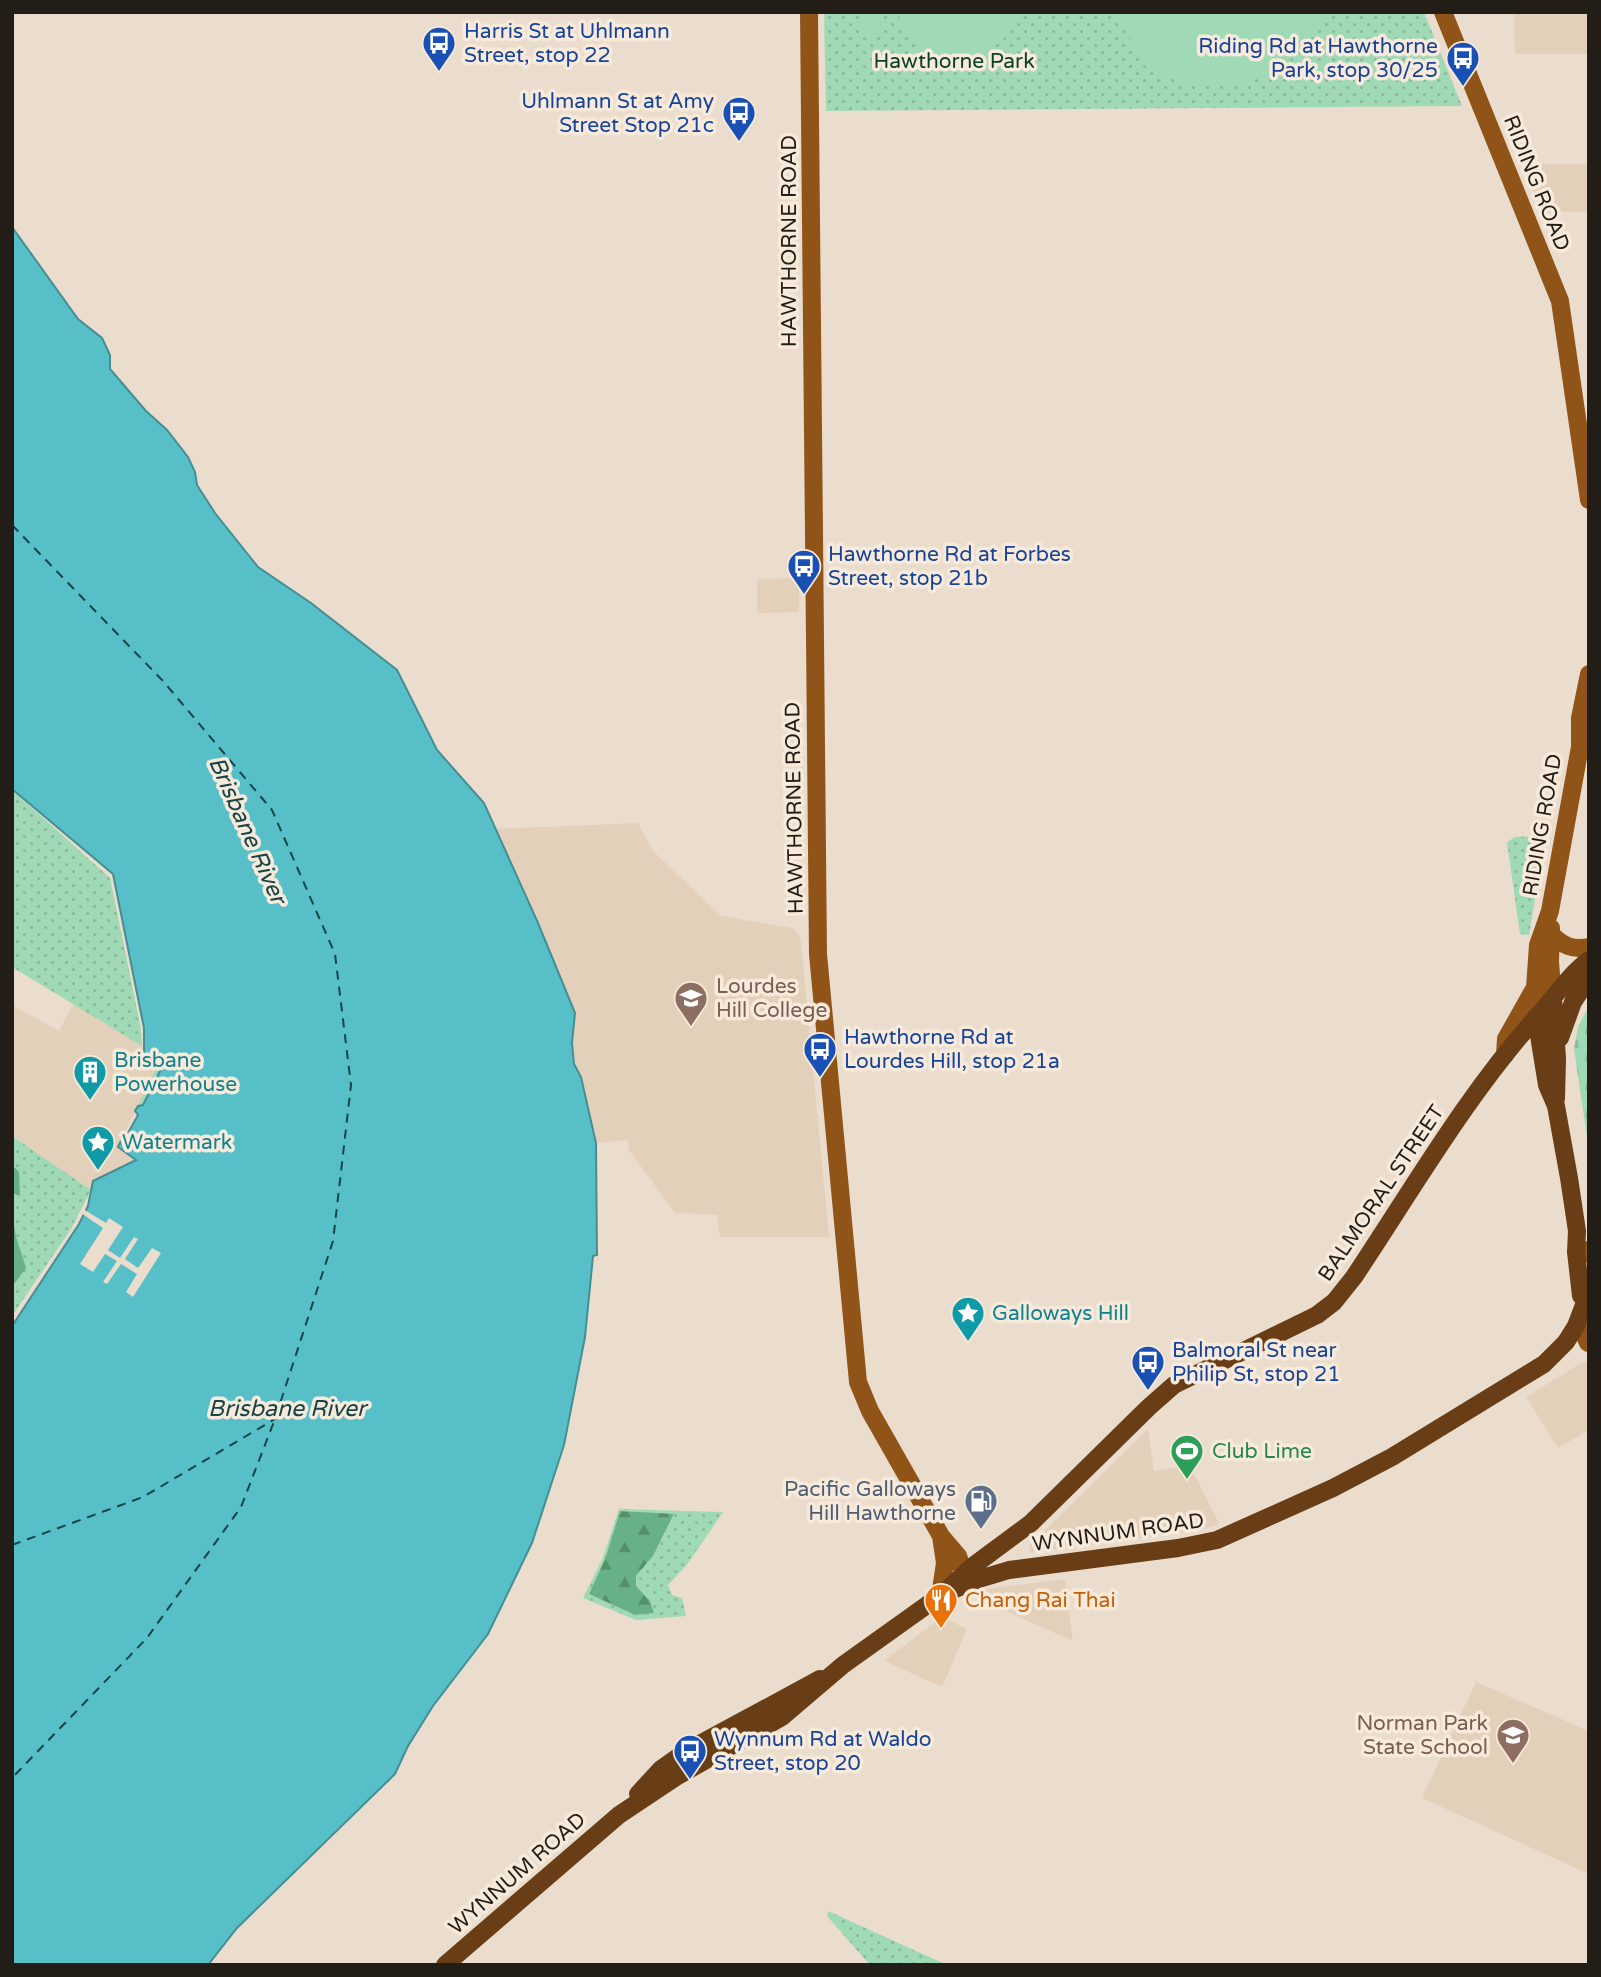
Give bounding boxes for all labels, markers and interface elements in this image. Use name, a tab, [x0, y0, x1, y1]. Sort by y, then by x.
place label: Harris St at Uhlmann Street, stop 22	[464, 19, 670, 68]
bus stop icon: Harris St at Uhlmann Street, stop 22	[420, 24, 458, 73]
place label: Riding Rd at Hawthorne Park, stop 30/25	[1198, 34, 1438, 83]
bus stop icon: Riding Rd at Hawthorne Park, stop 30/25	[1444, 39, 1482, 88]
park label: Hawthorne Park	[873, 49, 1035, 74]
place label: Uhlmann St at Amy Street Stop 21c	[521, 89, 714, 138]
bus stop icon: Uhlmann St at Amy Street Stop 21c	[720, 94, 758, 143]
street label: RIDING ROAD	[1498, 112, 1575, 255]
street label: HAWTHORNE ROAD	[777, 135, 802, 347]
place label: Hawthorne Rd at Forbes Street, stop 21b	[828, 542, 1071, 591]
bus stop icon: Hawthorne Rd at Forbes Street, stop 21b	[785, 547, 823, 596]
street label: HAWTHORNE ROAD	[780, 702, 809, 914]
street label: RIDING ROAD	[1518, 752, 1567, 898]
water label: Brisbane River	[202, 753, 293, 911]
place label: Lourdes Hill College	[716, 974, 827, 1023]
school or university icon: Lourdes Hill College	[672, 979, 710, 1028]
place label: Hawthorne Rd at Lourdes Hill, stop 21a	[844, 1025, 1060, 1074]
bus stop icon: Hawthorne Rd at Lourdes Hill, stop 21a	[801, 1030, 839, 1079]
place label: Brisbane Powerhouse	[114, 1048, 237, 1097]
building icon: Brisbane Powerhouse	[71, 1053, 109, 1102]
street label: BALMORAL STREET	[1313, 1100, 1450, 1286]
place icon: Watermark	[79, 1123, 117, 1172]
place label: Watermark	[122, 1130, 232, 1155]
place icon: Galloways Hill	[949, 1294, 987, 1343]
place label: Galloways Hill	[992, 1301, 1129, 1326]
place label: Balmoral St near Philip St, stop 21	[1172, 1338, 1340, 1387]
bus stop icon: Balmoral St near Philip St, stop 21	[1129, 1343, 1167, 1392]
water label: Brisbane River	[208, 1395, 369, 1423]
sports icon: Club Lime	[1168, 1432, 1206, 1481]
place label: Club Lime	[1212, 1439, 1312, 1464]
place label: Pacific Galloways Hill Hawthorne	[784, 1477, 956, 1526]
fuel station icon: Pacific Galloways Hill Hawthorne	[962, 1482, 1000, 1531]
street label: WYNNUM ROAD	[1030, 1508, 1206, 1557]
restaurant icon: Chang Rai Thai	[922, 1581, 960, 1630]
place label: Chang Rai Thai	[965, 1588, 1116, 1613]
place label: Norman Park State School	[1356, 1711, 1488, 1760]
school or university icon: Norman Park State School	[1494, 1716, 1532, 1765]
place label: Wynnum Rd at Waldo Street, stop 20	[714, 1727, 931, 1776]
bus stop icon: Wynnum Rd at Waldo Street, stop 20	[671, 1732, 709, 1781]
street label: WYNNUM ROAD	[444, 1807, 591, 1940]

